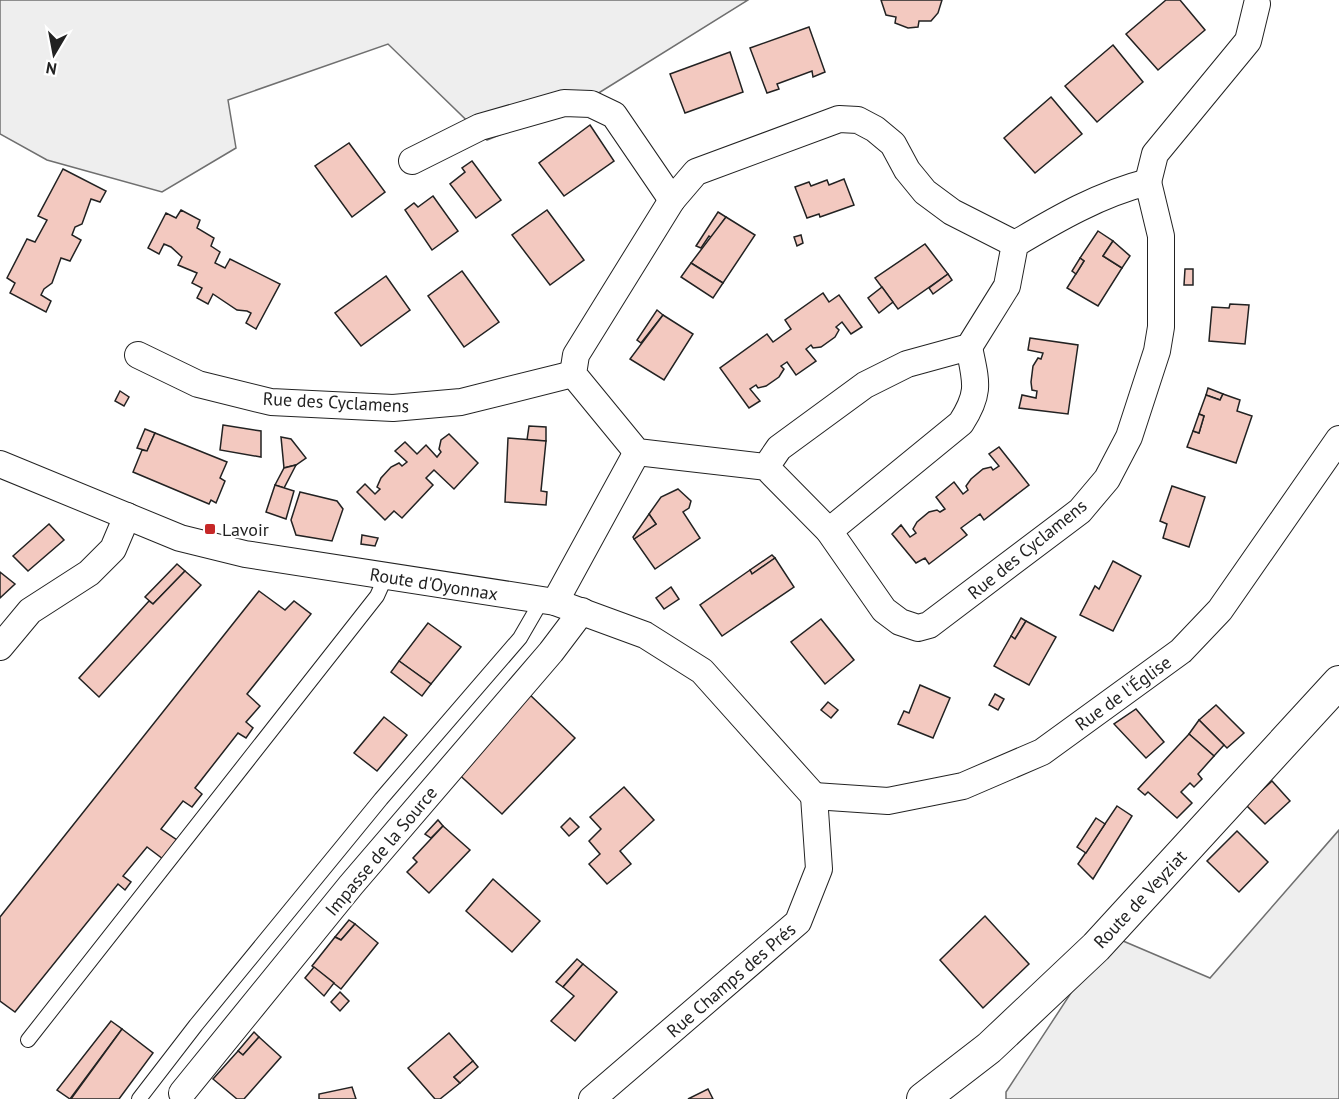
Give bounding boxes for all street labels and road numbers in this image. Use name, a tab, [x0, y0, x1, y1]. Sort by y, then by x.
street label: Rue des Cyclamens	[262, 387, 410, 417]
street label: Rue des Cyclamens	[963, 494, 1091, 604]
street label: Route d'Oyonnax	[368, 562, 500, 606]
street label: Rue de l'Église	[1070, 650, 1176, 736]
street label: Impasse de la Source	[320, 782, 442, 920]
street label: Route de Veyziat	[1089, 845, 1191, 953]
street label: Rue Champs des Prés	[662, 918, 800, 1042]

